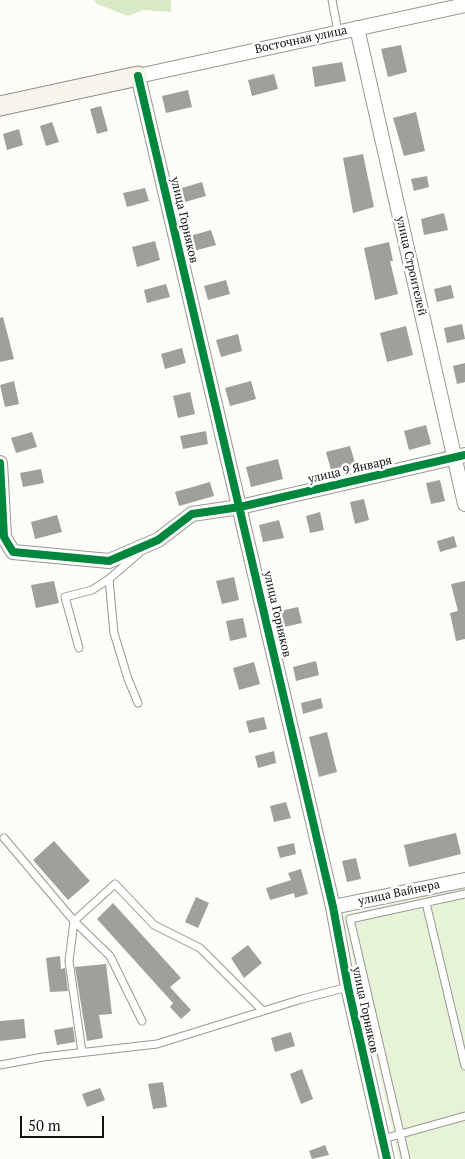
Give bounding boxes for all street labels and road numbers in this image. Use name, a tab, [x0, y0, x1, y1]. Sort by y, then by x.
street label: Восточная улица	[253, 23, 349, 57]
street label: улица Горняков	[167, 176, 201, 264]
street label: улица Строителей	[393, 215, 429, 317]
street label: улица 9 Января	[307, 453, 393, 487]
street label: улица Горняков	[260, 570, 294, 658]
street label: улица Вайнера	[357, 877, 441, 909]
street label: улица Горняков	[349, 965, 381, 1055]

